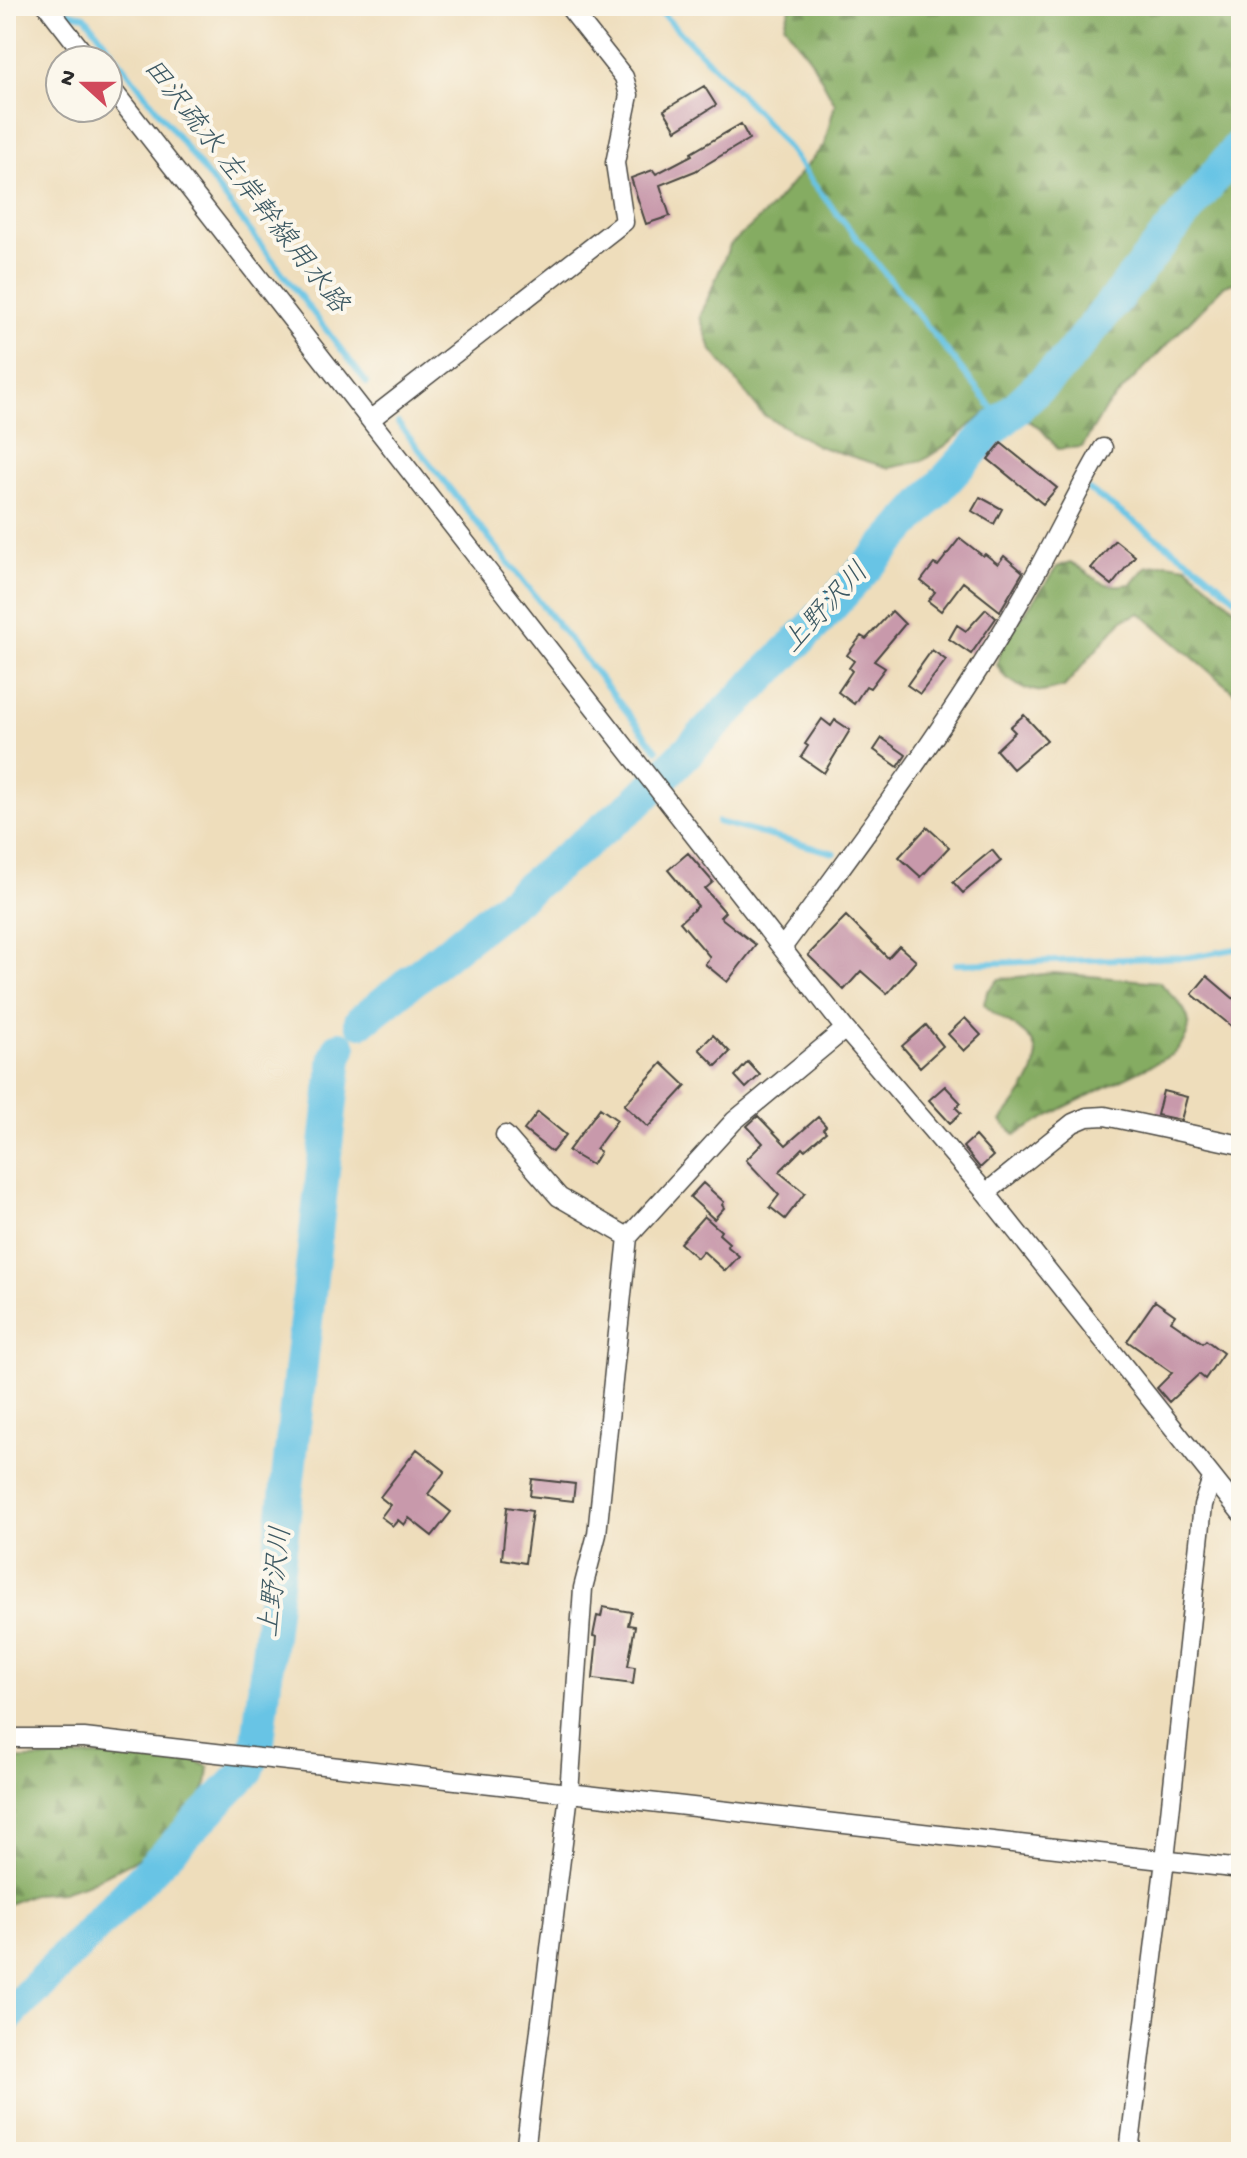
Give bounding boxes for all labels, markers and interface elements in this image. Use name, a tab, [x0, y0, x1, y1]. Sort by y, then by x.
north arrow	[44, 44, 124, 124]
water label: 田沢疏水 左岸幹線用水路	[134, 52, 356, 323]
text: N	[54, 67, 84, 90]
water label: 上野沢川	[777, 557, 877, 661]
water label: 上野沢川	[254, 1524, 300, 1640]

